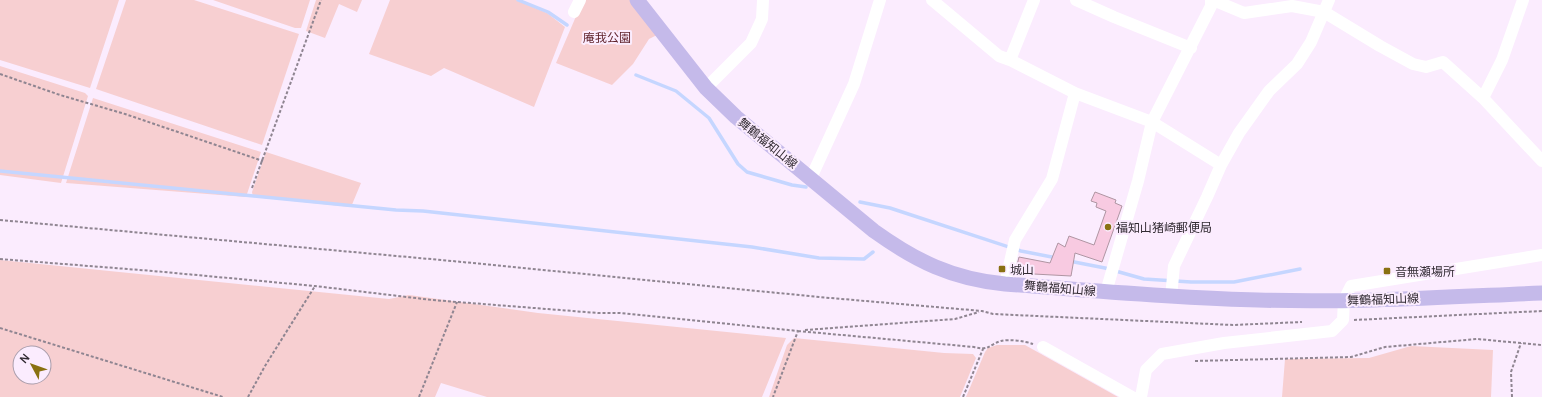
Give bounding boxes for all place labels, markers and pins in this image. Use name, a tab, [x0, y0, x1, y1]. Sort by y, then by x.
place label: 福知山猪崎郵便局	[1116, 219, 1212, 236]
marker: 福知山猪崎郵便局	[1103, 222, 1113, 232]
place label: 城山	[1010, 261, 1034, 278]
place label: 音無瀬場所	[1395, 263, 1455, 280]
marker: 城山	[997, 264, 1007, 274]
marker: 音無瀬場所	[1382, 266, 1392, 276]

